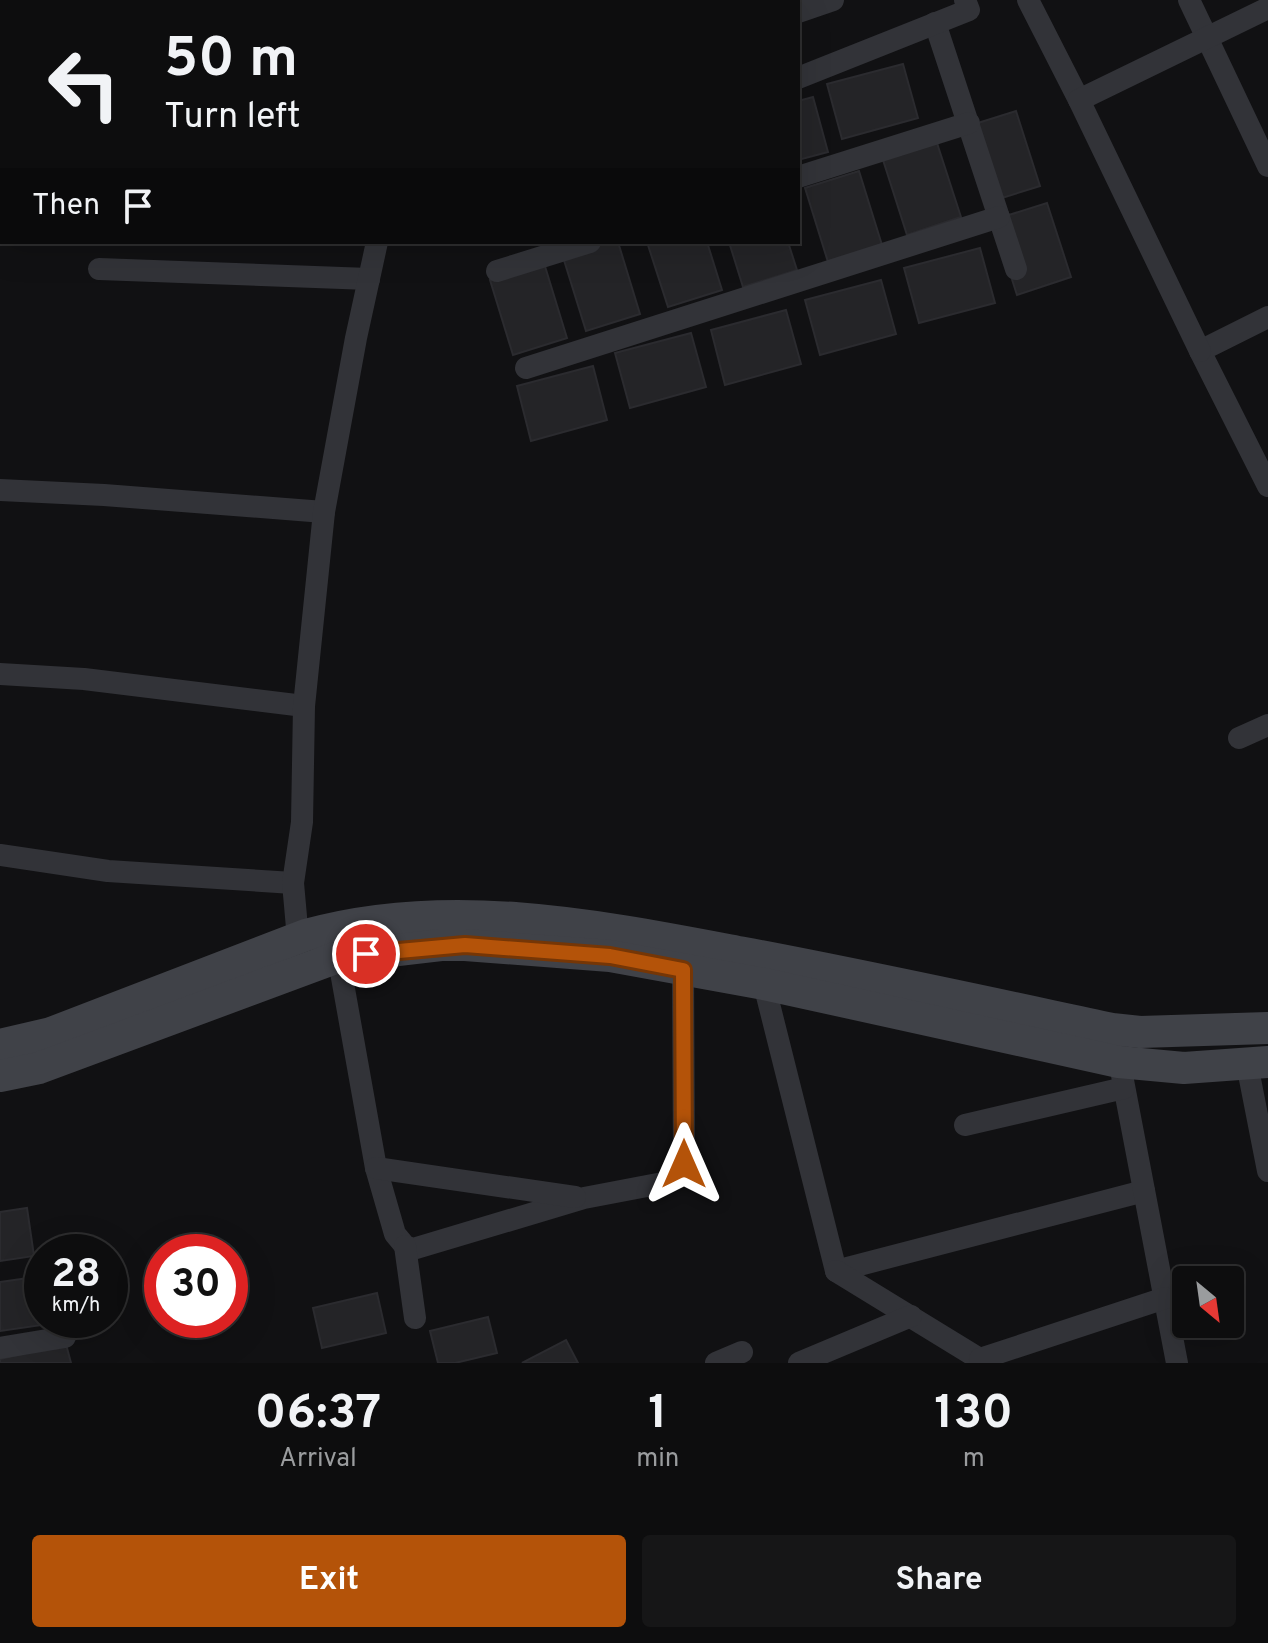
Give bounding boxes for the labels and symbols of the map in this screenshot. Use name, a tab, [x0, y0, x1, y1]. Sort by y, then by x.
pin	[332, 920, 400, 988]
position arrow	[642, 1122, 726, 1206]
speed limit sign: 30	[144, 1234, 248, 1338]
north arrow	[1172, 1266, 1244, 1338]

